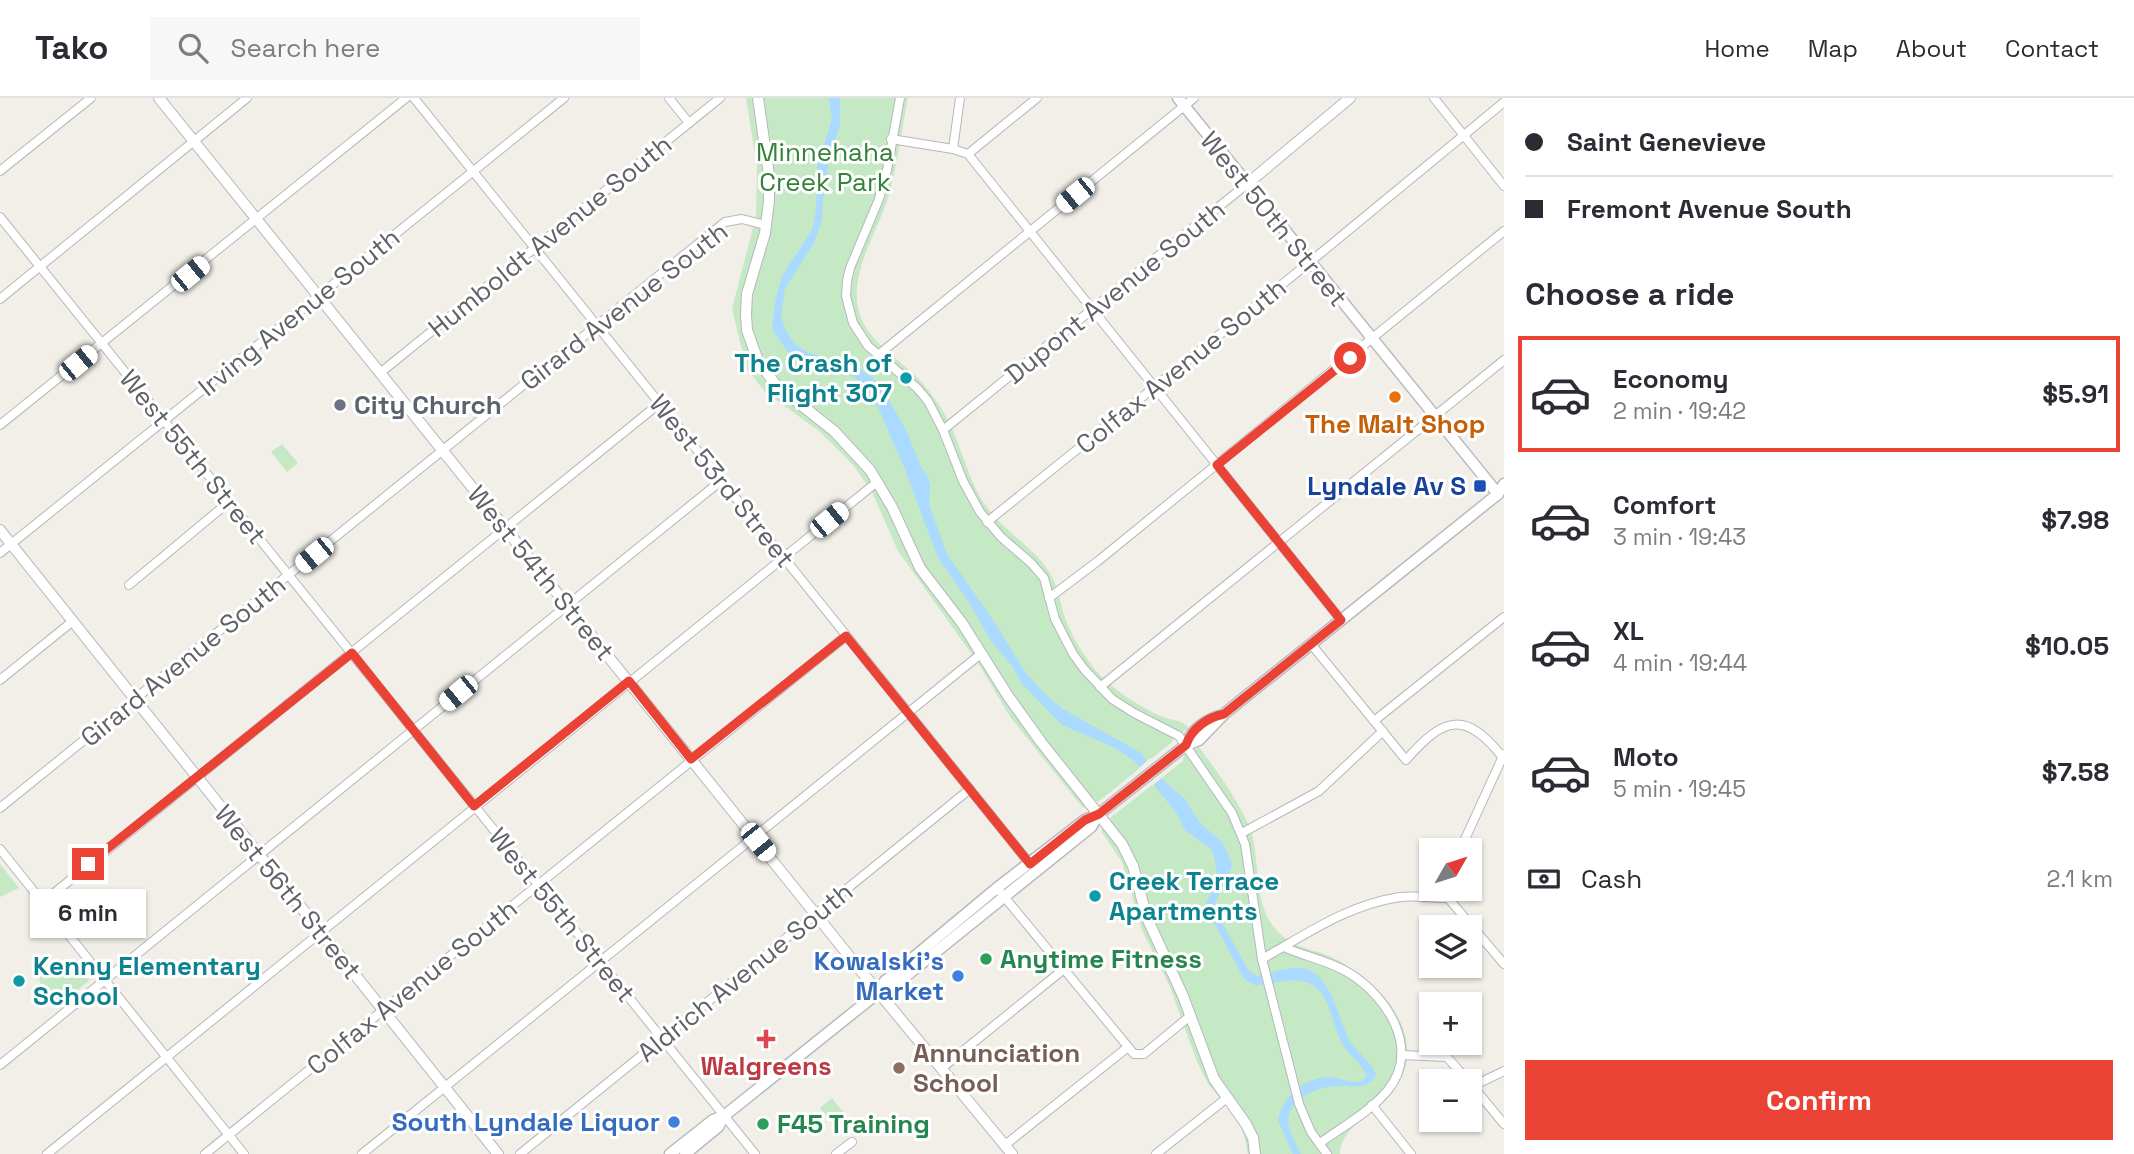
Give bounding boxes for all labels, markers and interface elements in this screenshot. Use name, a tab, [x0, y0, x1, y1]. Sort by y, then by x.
search box	[150, 17, 640, 80]
text: Tako	[35, 27, 108, 69]
icon: search	[174, 29, 212, 67]
text: Search here	[230, 31, 380, 65]
text: Home	[1704, 33, 1770, 64]
text: Map	[1808, 33, 1858, 64]
text: About	[1896, 33, 1967, 64]
text: Contact	[2005, 33, 2099, 64]
street label: West 50th Street	[1193, 124, 1355, 314]
text: Saint Genevieve	[1567, 125, 1766, 159]
street label: Humboldt Avenue South	[421, 127, 679, 345]
park label: Minnehaha Creek Park	[756, 135, 894, 199]
car	[1053, 174, 1098, 216]
text: Fremont Avenue South	[1567, 192, 1852, 226]
street label: Dupont Avenue South	[998, 193, 1232, 391]
street label: Girard Avenue South	[513, 214, 735, 398]
street label: Irving Avenue South	[191, 220, 407, 404]
car	[168, 253, 213, 295]
street label: Colfax Avenue South	[1069, 271, 1293, 461]
text: Choose a ride	[1525, 274, 1735, 314]
car	[56, 342, 101, 384]
route start	[1334, 342, 1366, 374]
place label: The Crash of Flight 307	[734, 346, 892, 410]
text: Economy	[1613, 362, 1729, 396]
street label: West 55th Street	[112, 363, 274, 551]
icon: car	[1529, 363, 1592, 426]
marker: The Crash of Flight 307	[898, 370, 914, 386]
text: $5.91	[2042, 377, 2109, 411]
street label: West 53rd Street	[642, 387, 802, 575]
place label: City Church	[354, 388, 502, 422]
marker: The Malt Shop	[1387, 389, 1403, 405]
text: 2 min · 19:42	[1613, 396, 1746, 426]
marker: City Church	[332, 397, 348, 413]
place label: The Malt Shop	[1305, 407, 1485, 441]
place label: Lyndale Av S	[1307, 469, 1466, 503]
street label: West 54th Street	[460, 478, 622, 668]
marker: Lyndale Av S	[1472, 478, 1488, 494]
text: Comfort	[1613, 488, 1716, 522]
icon: car	[1529, 489, 1592, 552]
car	[807, 499, 852, 541]
text: $7.98	[2041, 503, 2109, 537]
text: 3 min · 19:43	[1613, 522, 1746, 552]
car	[292, 534, 337, 576]
street label: Girard Avenue South	[73, 568, 293, 754]
text: XL	[1613, 614, 1644, 648]
icon: car	[1529, 615, 1592, 678]
text: $10.05	[2025, 629, 2109, 663]
text: 4 min · 19:44	[1613, 648, 1747, 678]
car	[436, 672, 481, 714]
text: Moto	[1613, 740, 1679, 774]
icon: car	[1529, 741, 1592, 804]
text: $7.58	[2042, 755, 2109, 789]
text: 5 min · 19:45	[1613, 774, 1746, 804]
street label: West 56th Street	[207, 798, 369, 986]
car	[737, 819, 780, 865]
street label: West 55th Street	[481, 821, 643, 1009]
north arrow	[1419, 838, 1482, 901]
map controls	[1419, 838, 1482, 1132]
route end	[72, 848, 104, 880]
icon: cash	[1525, 860, 1563, 898]
text: Cash	[1581, 862, 1642, 896]
place label: Creek Terrace Apartments	[1109, 864, 1279, 928]
text: 2.1 km	[2047, 864, 2113, 894]
street label: Aldrich Avenue South	[630, 875, 860, 1069]
callout: 6 min	[30, 888, 146, 938]
marker: Creek Terrace Apartments	[1087, 888, 1103, 904]
street label: Colfax Avenue South	[300, 892, 524, 1082]
text: 6 min	[58, 898, 118, 928]
button: layers	[1419, 915, 1482, 978]
place label: Anytime Fitness	[1000, 942, 1202, 976]
place label: Kowalski's Market	[814, 944, 944, 1008]
place label: Kenny Elementary School	[33, 949, 261, 1013]
marker: Anytime Fitness	[978, 951, 994, 967]
marker: Kowalski's Market	[950, 968, 966, 984]
marker: Kenny Elementary School	[11, 973, 27, 989]
button: +	[1419, 992, 1482, 1055]
marker: Walgreens	[758, 1031, 774, 1047]
place label: Annunciation School	[913, 1036, 1080, 1100]
place label: Walgreens	[700, 1049, 832, 1083]
marker: Annunciation School	[891, 1060, 907, 1076]
button: Confirm	[1525, 1060, 2113, 1140]
button: −	[1419, 1069, 1482, 1132]
place label: South Lyndale Liquor	[392, 1105, 660, 1139]
place label: F45 Training	[777, 1107, 930, 1141]
marker: South Lyndale Liquor	[666, 1114, 682, 1130]
marker: F45 Training	[755, 1116, 771, 1132]

